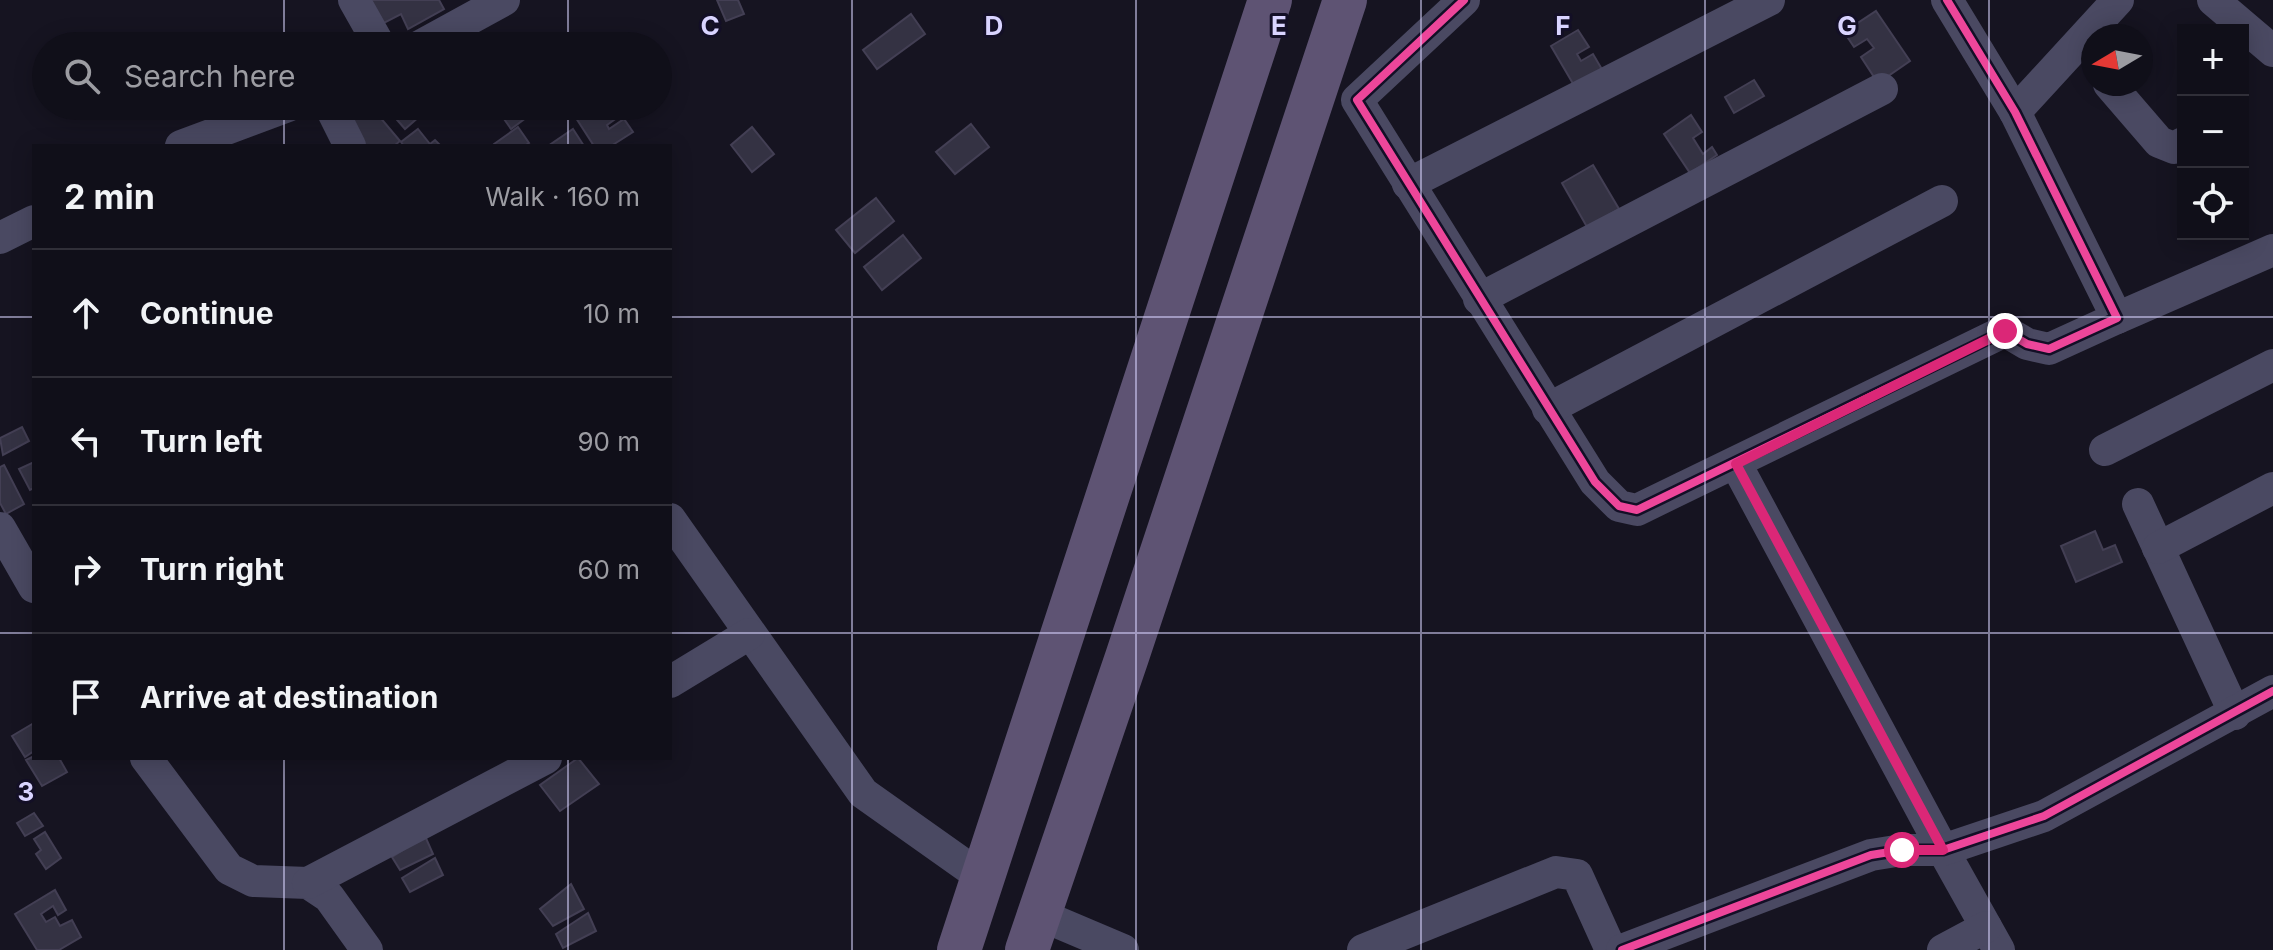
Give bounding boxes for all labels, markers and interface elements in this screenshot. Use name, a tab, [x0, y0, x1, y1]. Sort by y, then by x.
text: C	[700, 10, 720, 41]
text: D	[985, 10, 1003, 41]
text: E	[1271, 10, 1287, 41]
text: F	[1555, 10, 1571, 41]
text: G	[1837, 10, 1857, 41]
north arrow	[2081, 24, 2153, 96]
map controls	[2177, 24, 2249, 240]
button: +	[2177, 24, 2249, 96]
search box	[32, 32, 672, 120]
icon: search	[60, 54, 104, 98]
text: Search here	[124, 58, 296, 94]
button: −	[2177, 96, 2249, 168]
button: locate	[2177, 168, 2249, 240]
text: 2 min	[64, 176, 155, 217]
text: Walk · 160 m	[485, 181, 640, 212]
icon: ahead	[64, 291, 108, 335]
text: Continue	[140, 295, 274, 331]
text: 10 m	[583, 298, 640, 329]
route end	[1987, 313, 2023, 349]
icon: left	[64, 419, 108, 463]
text: Turn left	[140, 423, 262, 459]
text: 90 m	[577, 426, 640, 457]
icon: right	[64, 547, 108, 591]
text: Turn right	[140, 551, 284, 587]
text: 60 m	[577, 554, 640, 585]
icon: arrive	[64, 675, 108, 719]
text: Arrive at destination	[140, 679, 438, 715]
text: 3	[18, 776, 34, 807]
route start	[1884, 832, 1920, 868]

